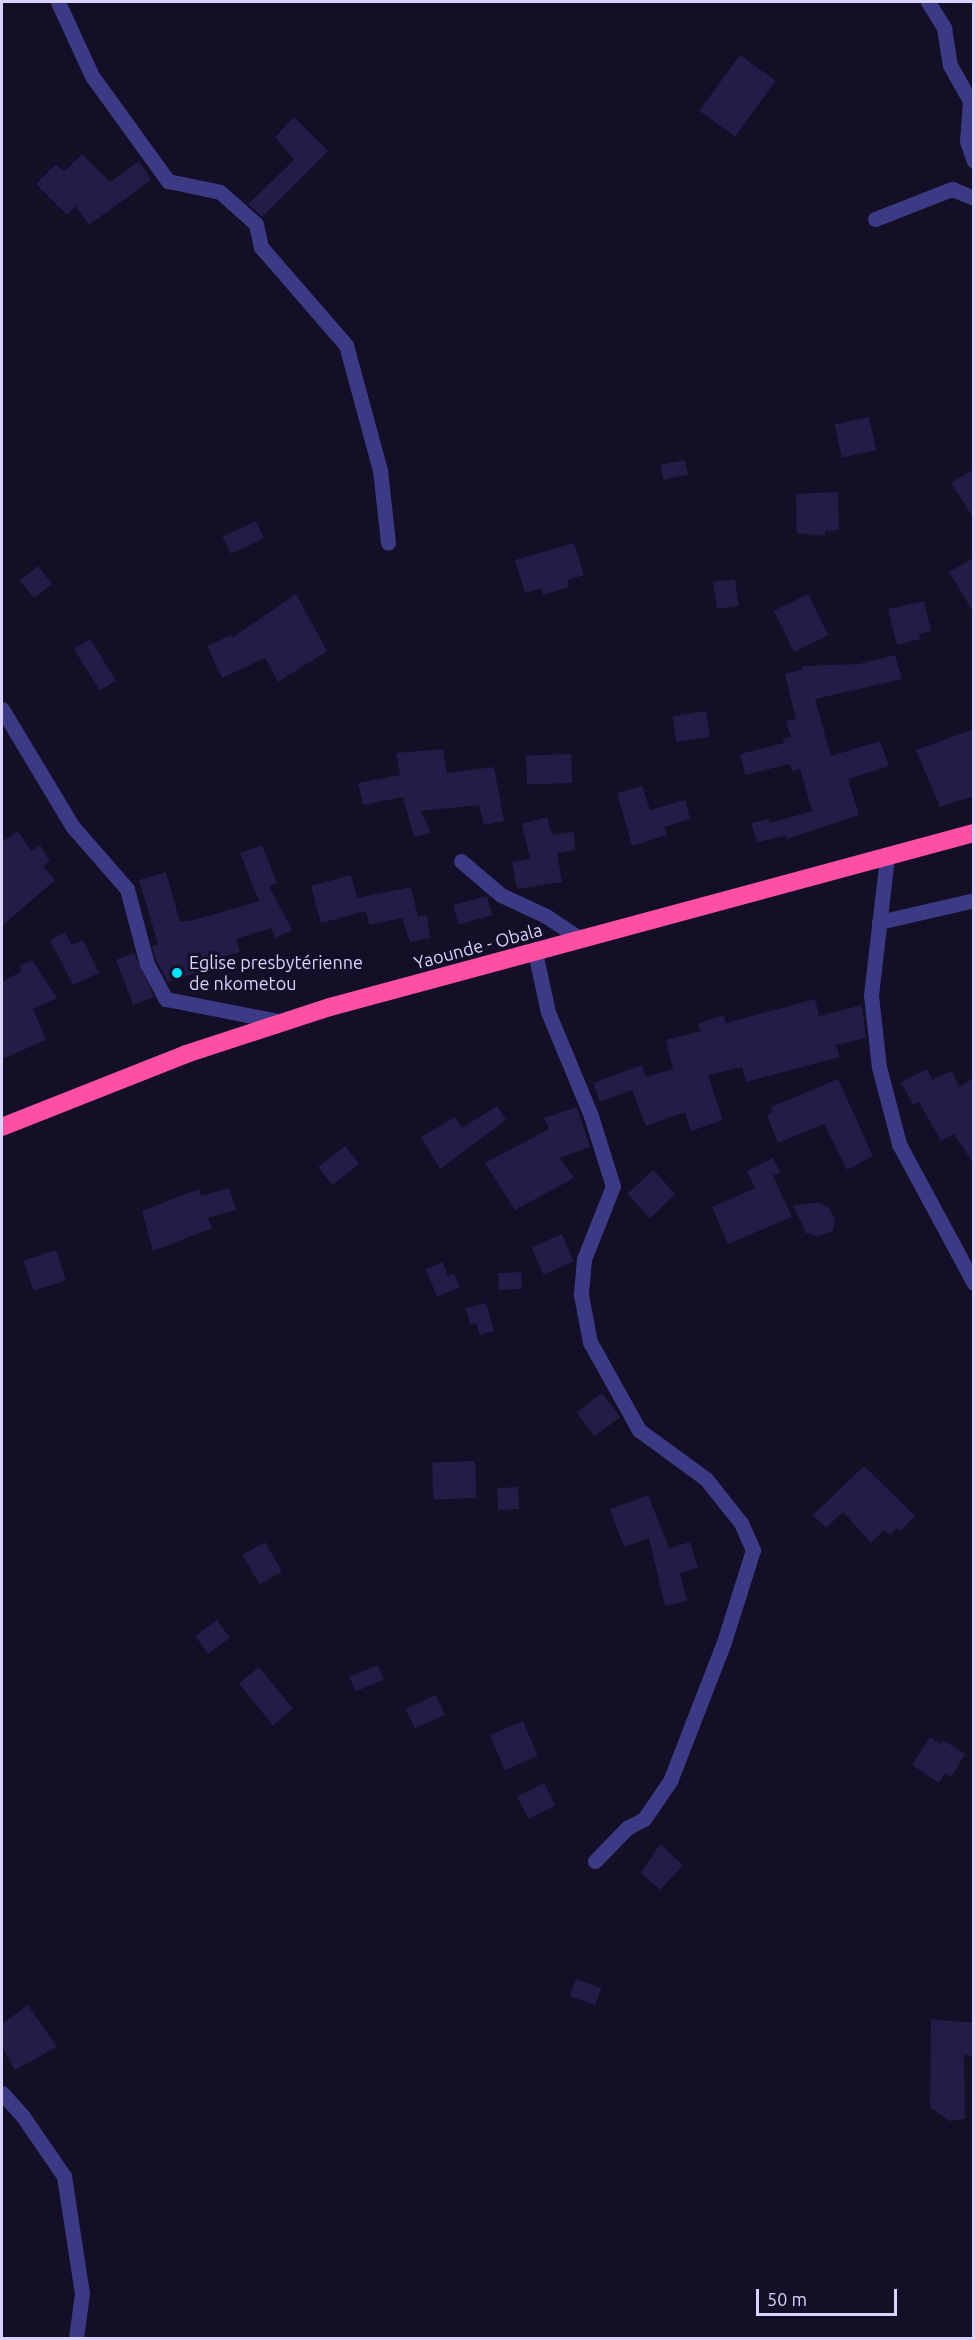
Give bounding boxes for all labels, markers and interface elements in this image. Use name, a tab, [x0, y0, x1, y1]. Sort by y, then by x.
street label: Yaounde - Obala	[412, 919, 544, 973]
place label: Eglise presbytérienne de nkometou	[189, 952, 363, 994]
marker: Eglise presbytérienne de nkometou	[170, 966, 184, 980]
scale bar	[759, 2277, 900, 2315]
text: 50 m	[767, 2289, 807, 2309]

